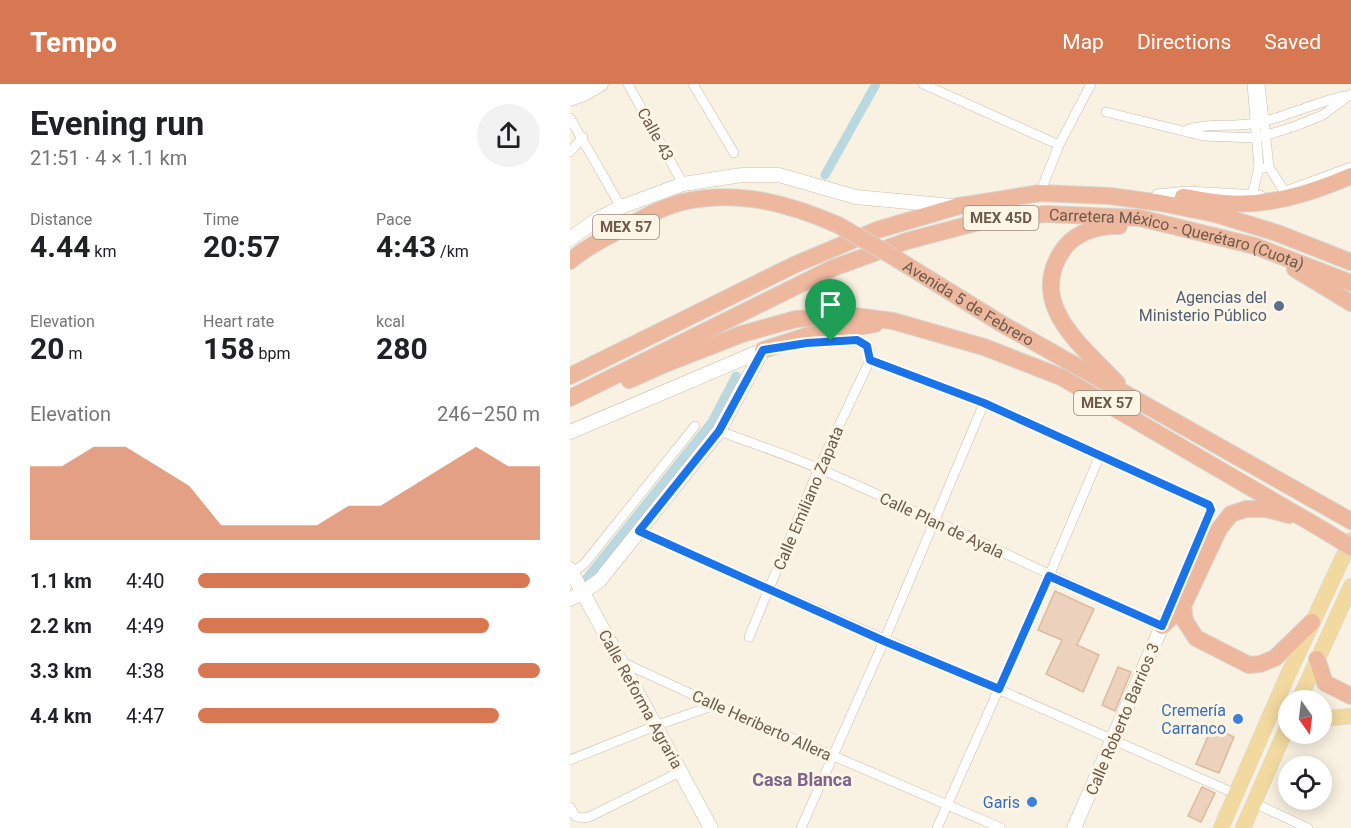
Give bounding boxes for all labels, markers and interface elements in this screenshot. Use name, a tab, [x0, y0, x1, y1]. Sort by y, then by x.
text: Tempo	[30, 26, 117, 59]
text: Map	[1062, 30, 1104, 54]
text: Directions	[1137, 30, 1231, 54]
text: Saved	[1264, 30, 1321, 54]
text: Evening run	[30, 104, 204, 143]
button: share	[477, 104, 540, 167]
street label: Calle 43	[633, 105, 678, 164]
text: 21:51 · 4 × 1.1 km	[30, 146, 187, 170]
street label: Carretera México - Querétaro (Cuota)	[1048, 205, 1307, 274]
road number: MEX 45D	[964, 206, 1038, 230]
text: Distance	[30, 210, 92, 229]
text: Time	[203, 210, 239, 229]
text: Pace	[376, 210, 412, 229]
road number: MEX 57	[593, 215, 659, 239]
text: 4.44	[30, 229, 90, 264]
text: 20:57	[203, 229, 280, 264]
text: 4:43	[376, 229, 436, 264]
text: km	[90, 242, 116, 261]
text: /km	[436, 242, 469, 261]
street label: Avenida 5 de Febrero	[900, 256, 1037, 350]
pin	[805, 279, 856, 341]
icon: arrive	[814, 288, 847, 321]
place label: Agencias del Ministerio Público	[1139, 288, 1267, 325]
marker: Agencias del Ministerio Público	[1272, 299, 1286, 313]
text: Elevation	[30, 312, 95, 331]
text: Heart rate	[203, 312, 274, 331]
text: kcal	[376, 312, 405, 331]
text: 20	[30, 331, 64, 366]
text: 158	[203, 331, 255, 366]
text: 280	[376, 331, 428, 366]
text: m	[64, 344, 82, 363]
text: bpm	[255, 344, 291, 363]
road number: MEX 57	[1074, 391, 1140, 415]
text: Elevation	[30, 402, 111, 426]
text: 246–250 m	[437, 402, 540, 426]
street label: Calle Emiliano Zapata	[769, 423, 847, 573]
street label: Calle Plan de Ayala	[877, 488, 1007, 563]
text: 1.1 km	[30, 569, 92, 593]
text: 4:40	[126, 569, 165, 593]
text: 2.2 km	[30, 614, 92, 638]
text: 4:49	[126, 614, 165, 638]
street label: Calle Reforma Agraria	[594, 627, 687, 772]
street label: Calle Roberto Barrios 3	[1082, 640, 1163, 798]
text: 3.3 km	[30, 659, 92, 683]
text: 4:38	[126, 659, 165, 683]
street label: Calle Heriberto Allera	[689, 686, 834, 765]
north arrow	[1278, 690, 1332, 744]
map controls	[1278, 690, 1332, 810]
place label: Cremería Carranco	[1161, 701, 1226, 738]
text: 4.4 km	[30, 704, 92, 728]
text: 4:47	[126, 704, 165, 728]
marker: Cremería Carranco	[1231, 712, 1245, 726]
button: locate	[1278, 756, 1332, 810]
district label: Casa Blanca	[752, 769, 852, 790]
place label: Garis	[983, 793, 1020, 812]
marker: Garis	[1025, 795, 1039, 809]

